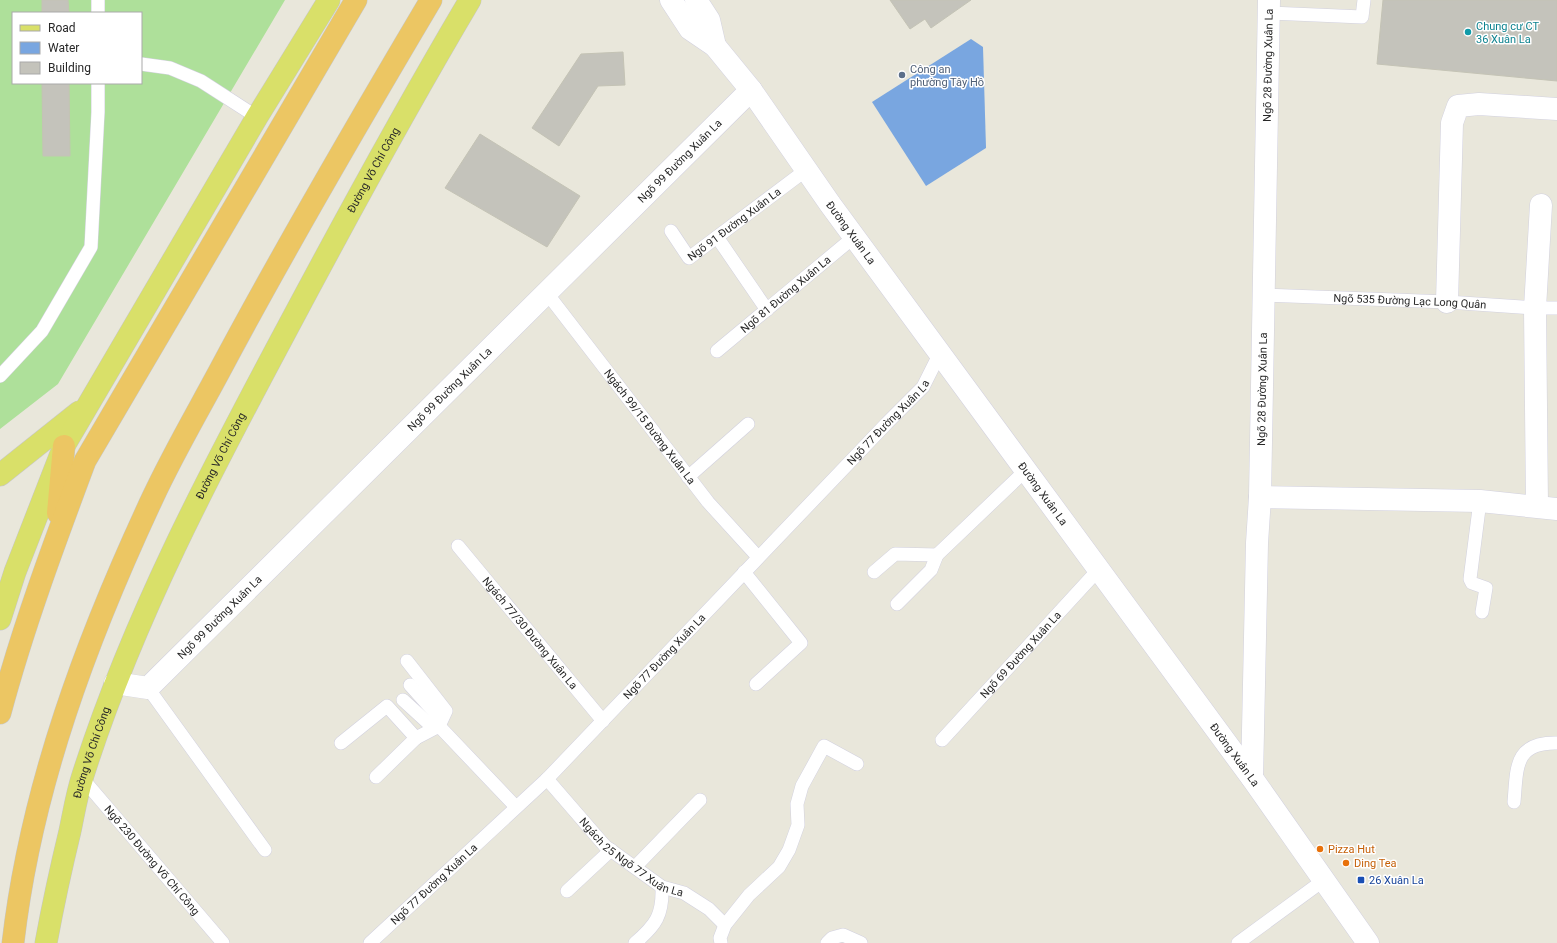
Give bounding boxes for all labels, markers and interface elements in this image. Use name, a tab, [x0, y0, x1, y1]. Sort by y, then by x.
street label: Ngõ 28 Đường Xuân La	[1261, 8, 1276, 122]
legend	[12, 12, 142, 84]
place label: Chung cư CT 36 Xuân La	[1476, 20, 1540, 46]
text: Road	[48, 21, 76, 35]
marker: Chung cư CT 36 Xuân La	[1463, 27, 1473, 37]
text: Water	[48, 41, 79, 55]
text: Building	[48, 61, 91, 75]
place label: Công an phường Tây Hồ	[910, 63, 984, 89]
marker: Công an phường Tây Hồ	[897, 70, 907, 80]
street label: Ngõ 99 Đường Xuân La	[635, 117, 725, 206]
street label: Đường Võ Chí Công	[345, 125, 402, 215]
street label: Ngõ 91 Đường Xuân La	[685, 185, 784, 264]
street label: Đường Xuân La	[823, 199, 878, 267]
street label: Ngõ 81 Đường Xuân La	[738, 253, 833, 336]
street label: Ngõ 535 Đường Lạc Long Quân	[1333, 292, 1487, 312]
street label: Ngõ 28 Đường Xuân La	[1255, 332, 1270, 446]
street label: Ngõ 99 Đường Xuân La	[405, 345, 495, 434]
street label: Ngách 99/15 Đường Xuân La	[601, 367, 698, 487]
street label: Ngõ 77 Đường Xuân La	[845, 378, 932, 468]
street label: Đường Võ Chí Công	[193, 410, 248, 502]
street label: Đường Xuân La	[1015, 460, 1070, 528]
street label: Ngõ 99 Đường Xuân La	[175, 573, 265, 662]
street label: Ngách 77/30 Đường Xuân La	[479, 575, 580, 692]
street label: Ngõ 69 Đường Xuân La	[978, 609, 1064, 701]
street label: Ngõ 77 Đường Xuân La	[621, 611, 708, 702]
street label: Đường Võ Chí Công	[71, 705, 113, 800]
street label: Đường Xuân La	[1207, 721, 1262, 789]
street label: Ngõ 230 Đường Võ Chí Công	[101, 803, 202, 918]
street label: Ngách 25 Ngõ 77 Xuân La	[577, 815, 685, 900]
street label: Ngõ 77 Đường Xuân La	[388, 841, 480, 927]
place label: Pizza Hut	[1328, 843, 1375, 856]
marker: Pizza Hut	[1315, 844, 1325, 854]
place label: Ding Tea	[1354, 857, 1397, 870]
marker: Ding Tea	[1341, 858, 1351, 868]
place label: 26 Xuân La	[1369, 874, 1424, 887]
marker: 26 Xuân La	[1356, 875, 1366, 885]

